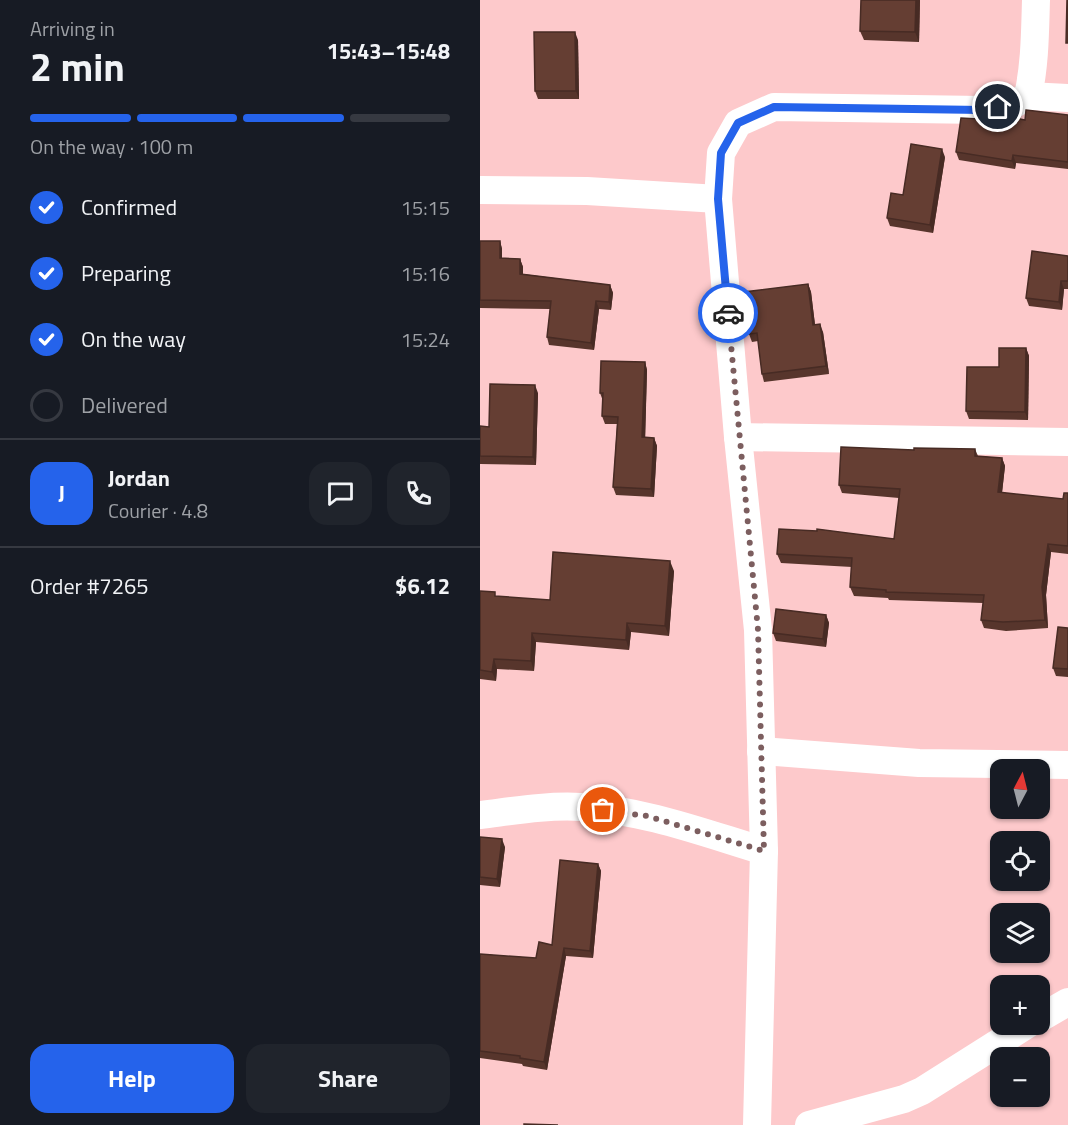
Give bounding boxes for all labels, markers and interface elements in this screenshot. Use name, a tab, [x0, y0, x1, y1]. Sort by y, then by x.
text: Arriving in	[30, 13, 115, 44]
text: 15:43–15:48	[327, 34, 450, 68]
text: 2 min	[30, 37, 125, 96]
pin	[972, 81, 1023, 132]
icon: home	[981, 90, 1014, 123]
text: On the way · 100 m	[30, 131, 193, 162]
text: Confirmed	[81, 190, 177, 224]
icon: check	[30, 191, 63, 224]
text: 15:15	[401, 192, 450, 223]
text: Preparing	[81, 256, 171, 290]
icon: check	[30, 257, 63, 290]
text: 15:16	[401, 258, 450, 289]
courier	[698, 283, 758, 343]
icon: car	[712, 297, 745, 330]
text: On the way	[81, 322, 186, 356]
icon: check	[30, 323, 63, 356]
text: 15:24	[401, 324, 450, 355]
text: Delivered	[81, 388, 168, 422]
text: Jordan	[108, 461, 170, 495]
button: chat	[309, 462, 372, 525]
button: phone	[387, 462, 450, 525]
text: J	[58, 476, 65, 510]
text: Courier · 4.8	[108, 495, 208, 526]
text: Order #7265	[30, 569, 149, 603]
text: $6.12	[395, 569, 450, 603]
north arrow	[990, 759, 1050, 819]
map controls	[990, 759, 1050, 1107]
pin	[577, 784, 628, 835]
icon: bag	[586, 793, 619, 826]
button: locate	[990, 831, 1050, 891]
button: layers	[990, 903, 1050, 963]
button: +	[990, 975, 1050, 1035]
button: Help	[30, 1044, 234, 1113]
button: Share	[246, 1044, 450, 1113]
button: −	[990, 1047, 1050, 1107]

